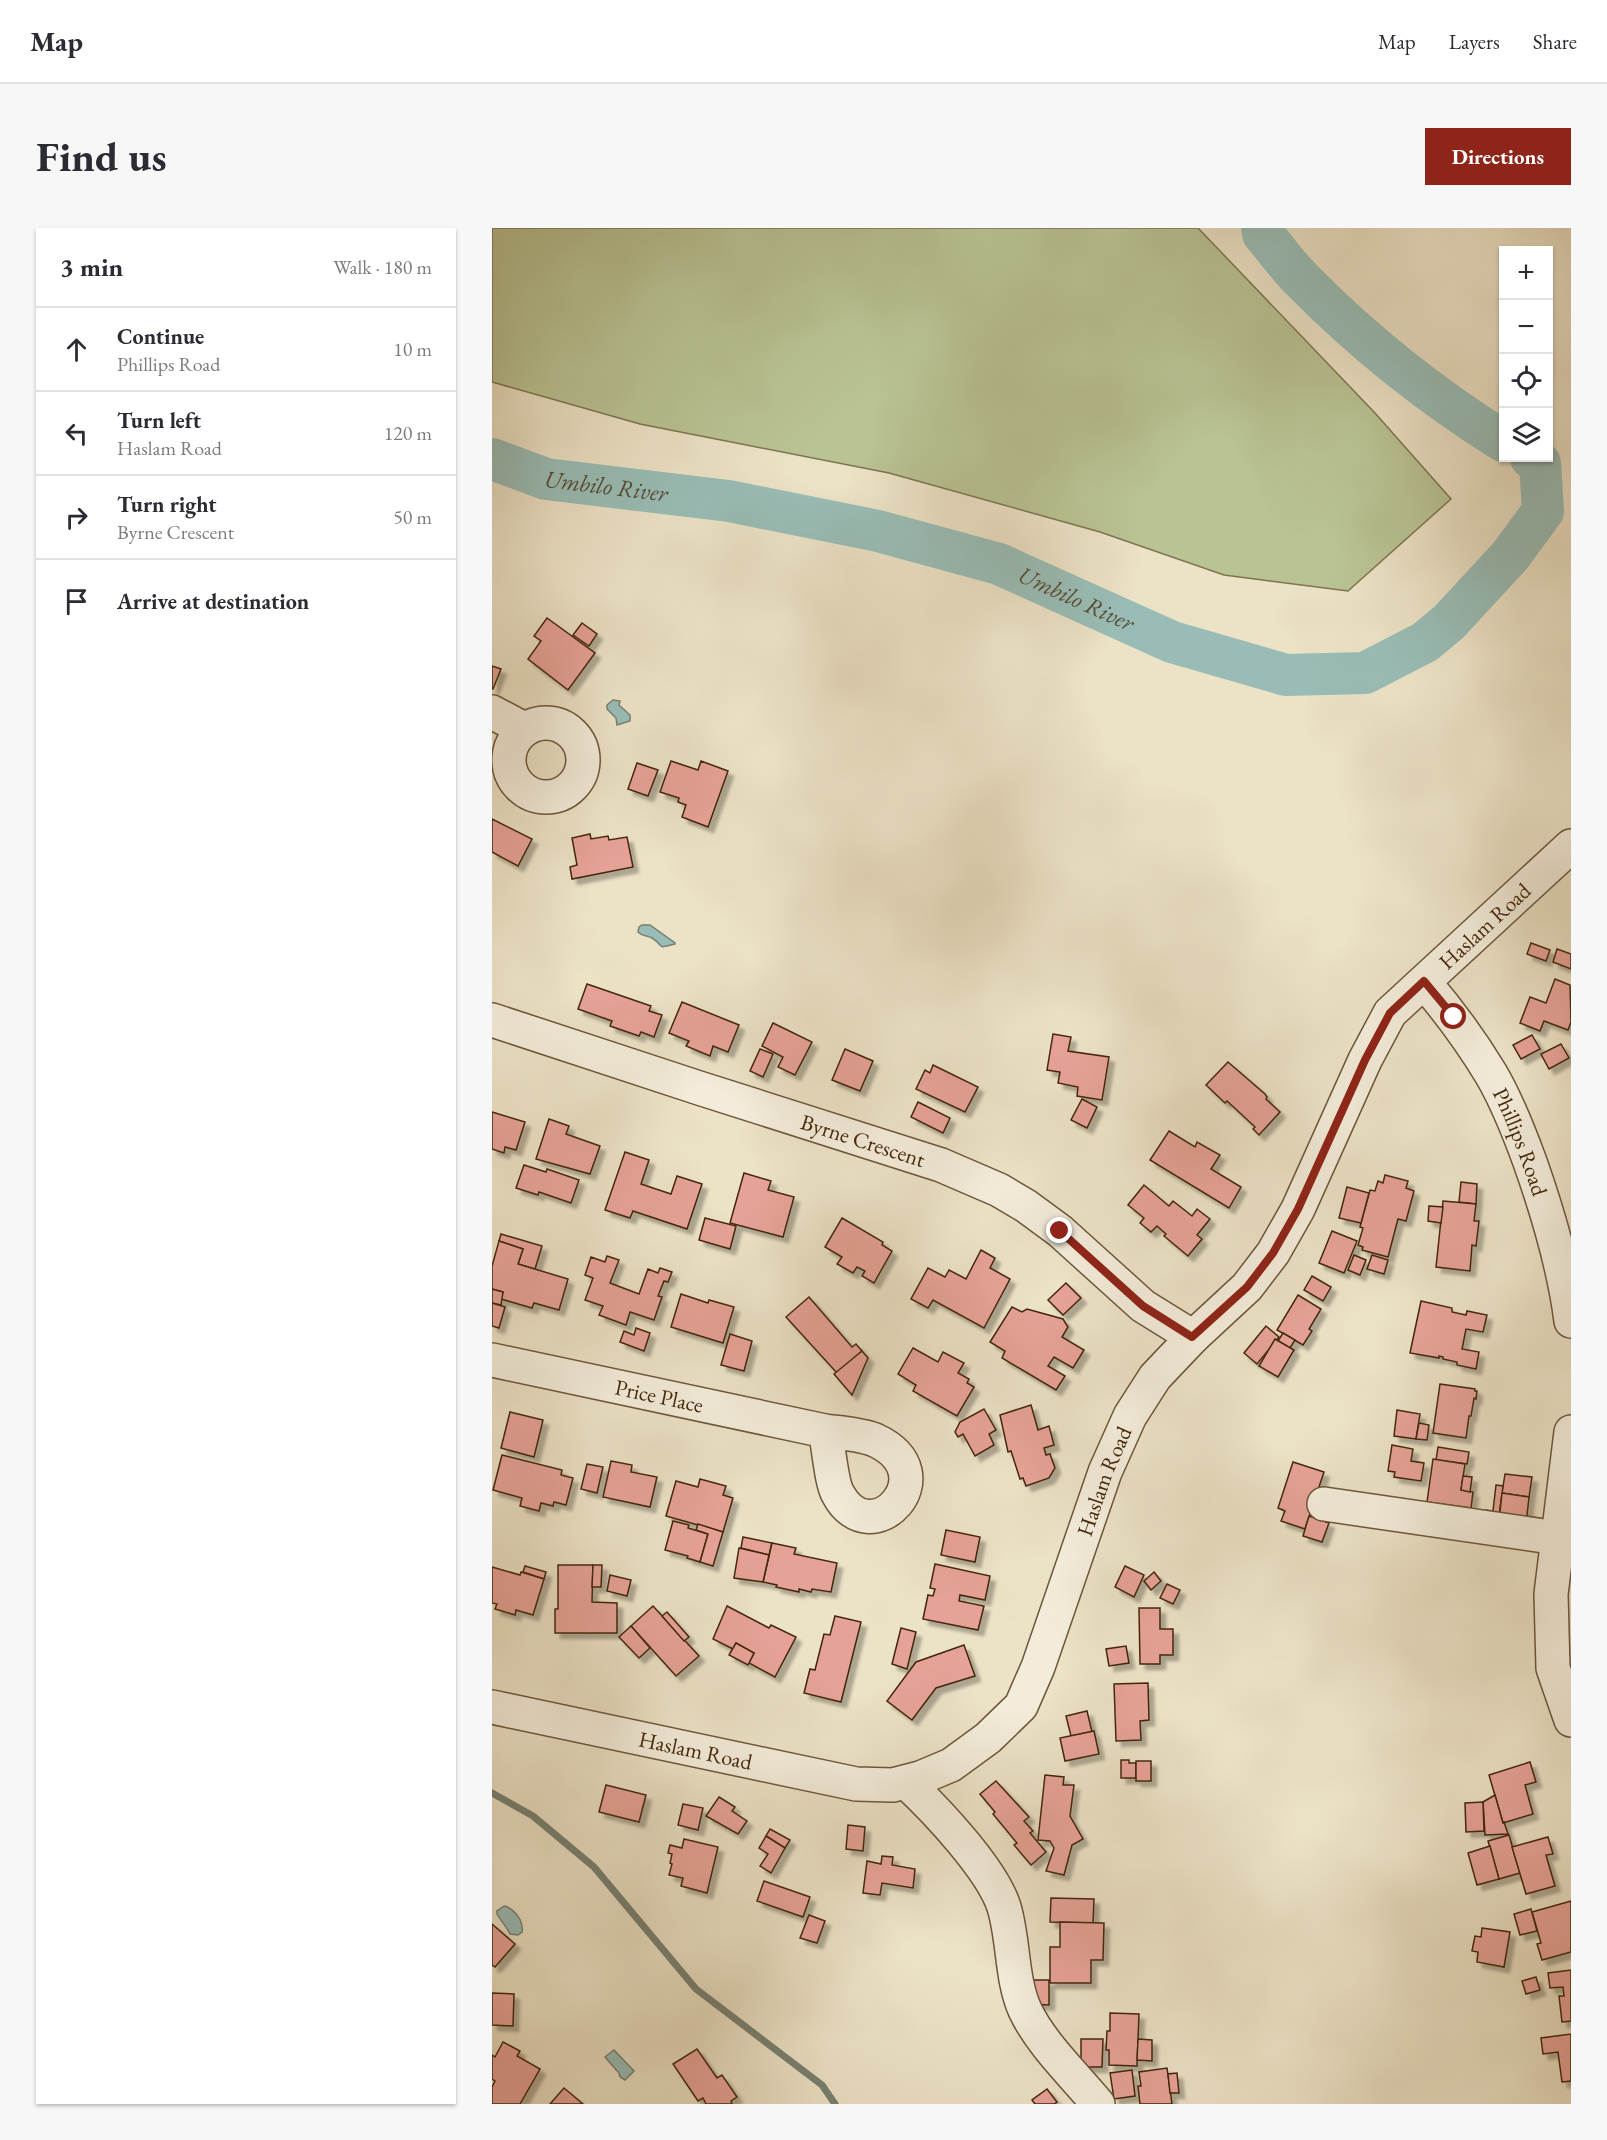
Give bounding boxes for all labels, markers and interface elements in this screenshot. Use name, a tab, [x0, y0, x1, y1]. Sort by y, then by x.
text: Map	[30, 23, 83, 59]
text: Map	[1378, 28, 1416, 55]
text: Layers	[1449, 28, 1500, 55]
text: Share	[1533, 28, 1577, 55]
button: Directions	[1425, 128, 1571, 185]
text: Find us	[36, 129, 167, 184]
map controls	[1499, 246, 1553, 462]
button: +	[1499, 246, 1553, 300]
text: 3 min	[60, 250, 123, 284]
text: Walk · 180 m	[333, 254, 432, 280]
button: −	[1499, 300, 1553, 354]
text: Continue	[117, 322, 204, 351]
icon: ahead	[60, 333, 93, 366]
text: 10 m	[393, 336, 432, 362]
text: Phillips Road	[117, 351, 220, 377]
button: locate	[1499, 354, 1553, 408]
text: Turn left	[117, 406, 201, 435]
button: layers	[1499, 408, 1553, 462]
icon: left	[60, 417, 93, 450]
text: 120 m	[384, 420, 432, 446]
text: Haslam Road	[117, 435, 222, 461]
water label: Umbilo River	[543, 463, 671, 509]
text: Turn right	[117, 490, 216, 519]
icon: right	[60, 501, 93, 534]
text: 50 m	[393, 504, 432, 530]
text: Byrne Crescent	[117, 519, 234, 545]
water label: Umbilo River	[1013, 559, 1141, 639]
icon: arrive	[60, 585, 93, 618]
text: Arrive at destination	[117, 587, 309, 616]
street label: Haslam Road	[1433, 876, 1538, 976]
route start	[1440, 1003, 1466, 1029]
street label: Phillips Road	[1486, 1083, 1555, 1200]
street label: Byrne Crescent	[797, 1107, 929, 1174]
route end	[1046, 1217, 1072, 1243]
street label: Price Place	[612, 1373, 706, 1420]
street label: Haslam Road	[1070, 1421, 1139, 1540]
street label: Haslam Road	[636, 1724, 756, 1777]

